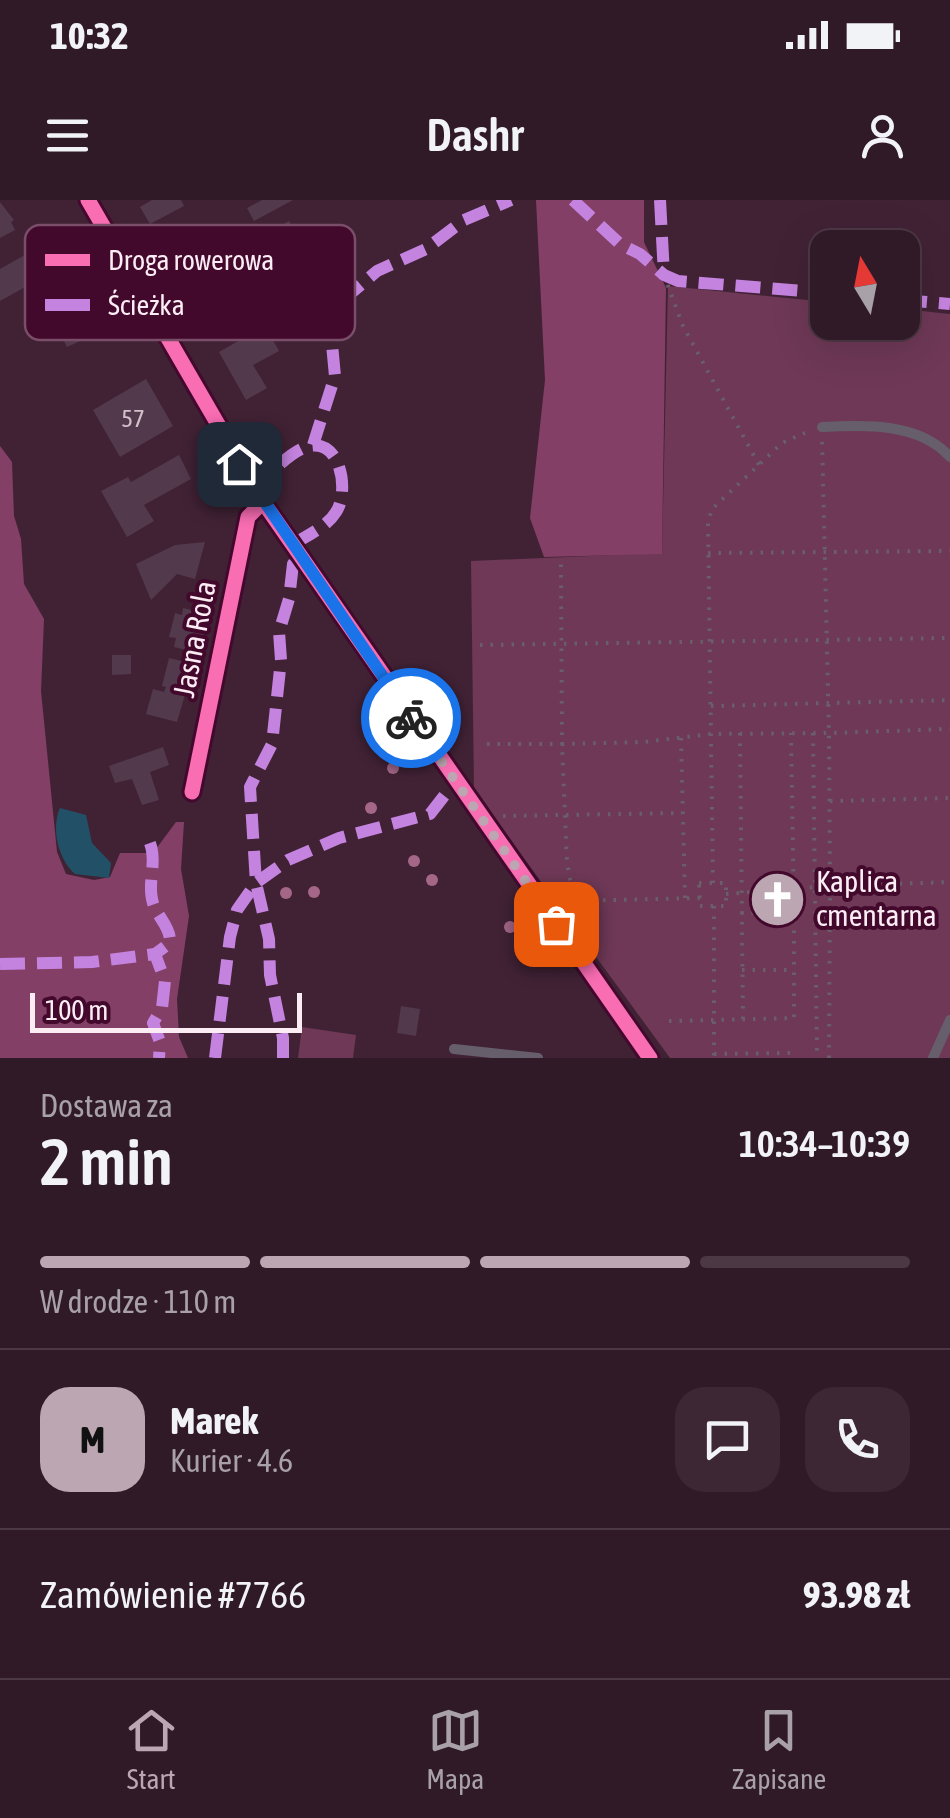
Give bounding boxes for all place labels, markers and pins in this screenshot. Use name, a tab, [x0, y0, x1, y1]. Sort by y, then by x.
pin	[197, 422, 282, 507]
place label: Kaplica cmentarna	[816, 864, 937, 932]
church icon: Kaplica cmentarna	[747, 869, 807, 929]
pin	[514, 882, 599, 967]

